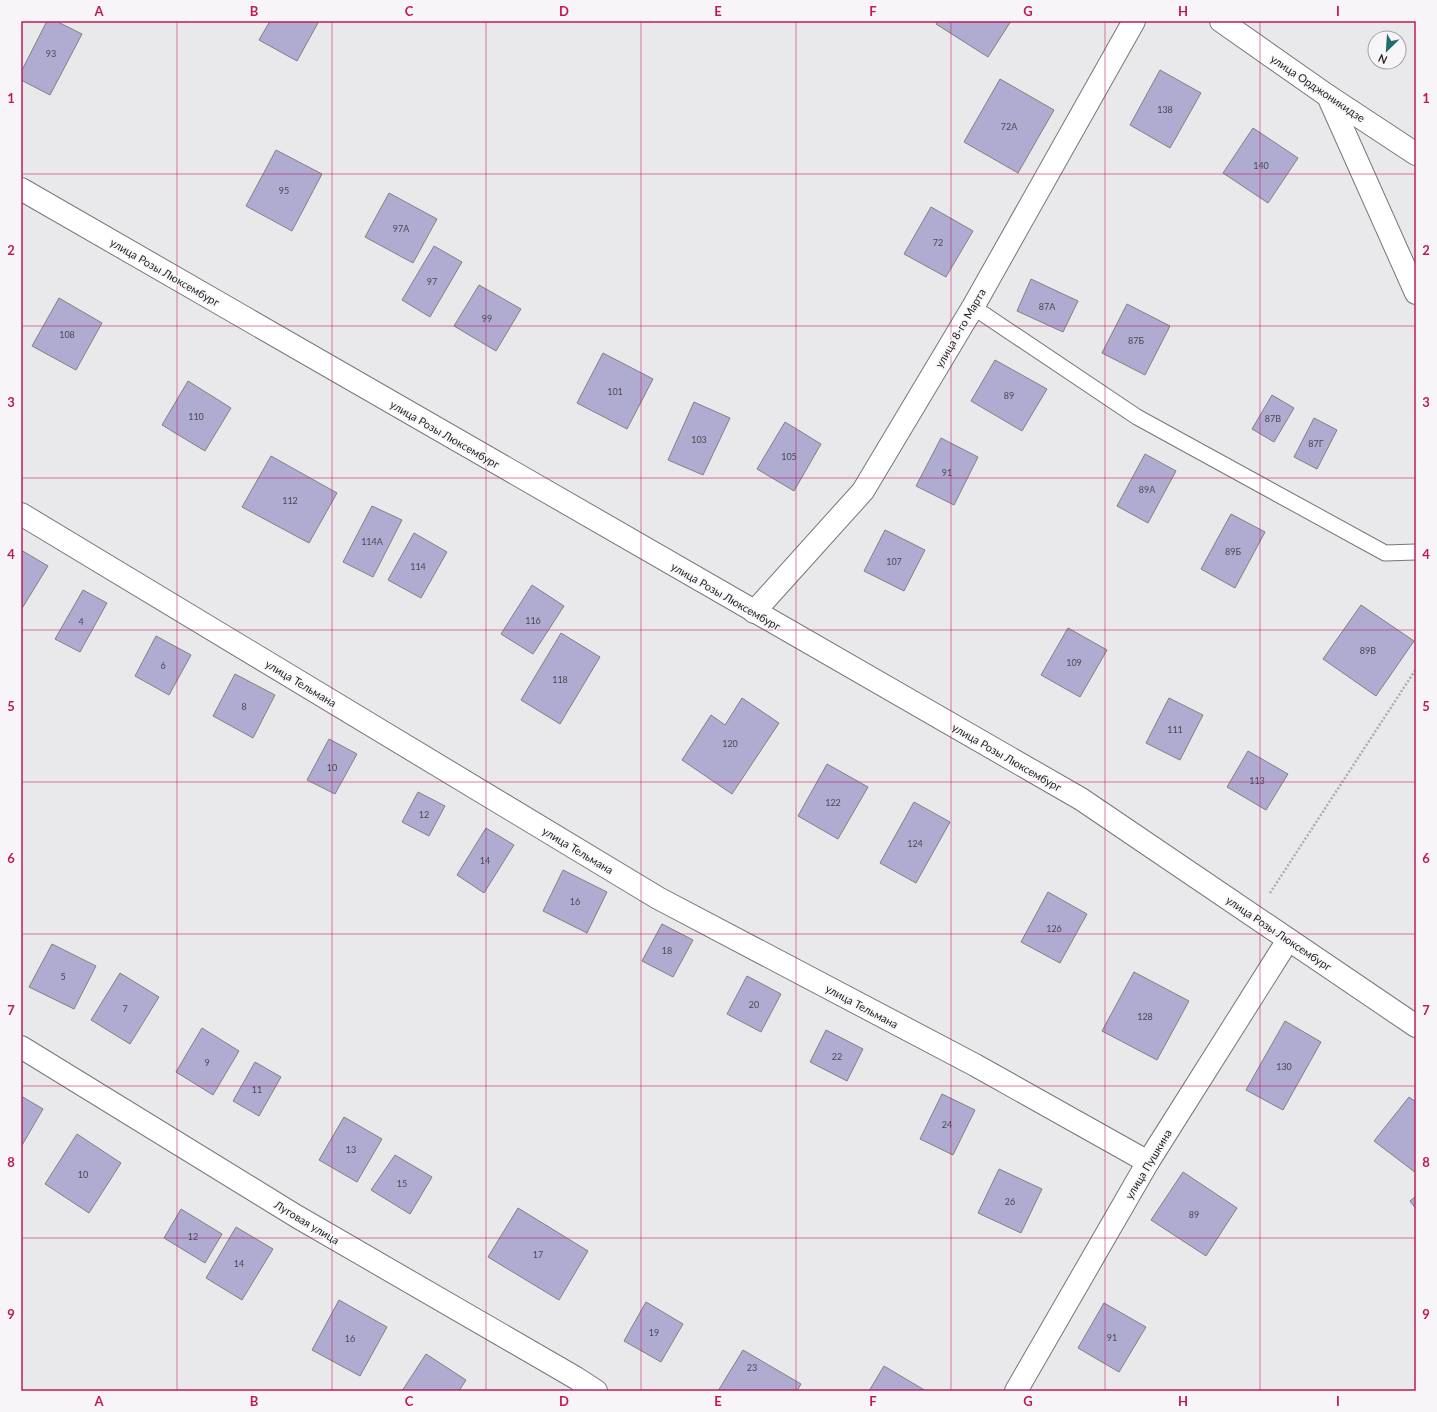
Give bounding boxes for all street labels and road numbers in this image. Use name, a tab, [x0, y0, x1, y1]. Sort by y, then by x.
street label: улица Орджоникидзе	[1268, 52, 1368, 125]
street label: улица Розы Люксембург	[108, 235, 222, 309]
street label: улица 8-го Марта	[932, 286, 988, 370]
street label: улица Розы Люксембург	[388, 397, 502, 471]
street label: улица Розы Люксембург	[669, 559, 783, 633]
street label: улица Тельмана	[263, 657, 339, 709]
street label: улица Розы Люксембург	[950, 720, 1064, 794]
street label: улица Тельмана	[540, 824, 616, 876]
street label: улица Розы Люксембург	[1224, 893, 1335, 973]
street label: улица Тельмана	[823, 981, 901, 1031]
street label: улица Пушкина	[1122, 1127, 1174, 1201]
street label: Луговая улица	[271, 1197, 342, 1246]

